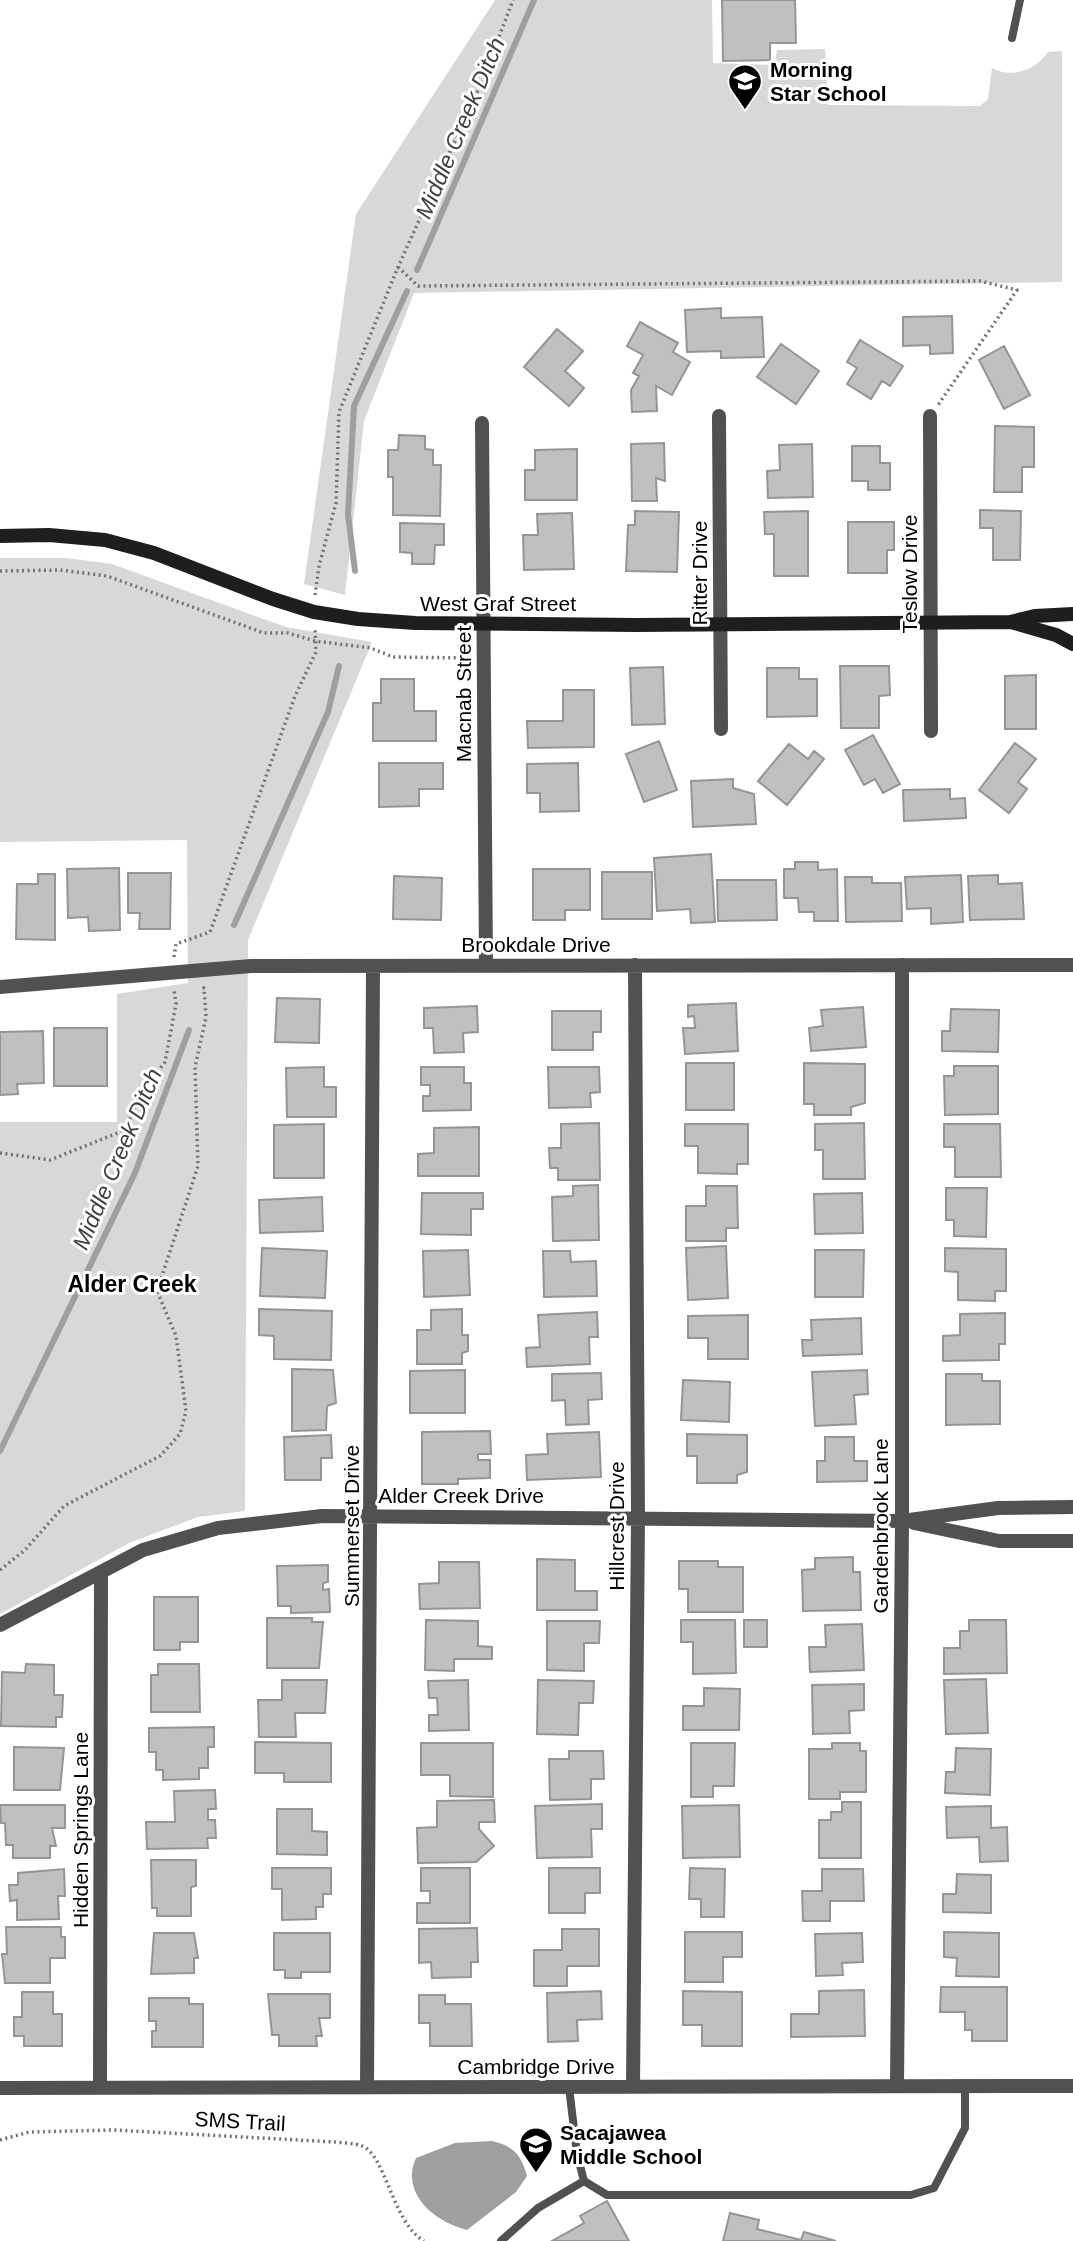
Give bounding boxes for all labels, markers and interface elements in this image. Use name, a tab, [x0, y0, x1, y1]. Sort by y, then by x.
water label: Middle Creek Ditch	[410, 33, 510, 223]
place label: Morning Star School	[770, 58, 887, 105]
school or university icon: Morning Star School	[726, 62, 764, 111]
street label: Teslow Drive	[898, 514, 921, 634]
street label: Ritter Drive	[688, 520, 711, 626]
street label: West Graf Street	[420, 592, 576, 615]
street label: Macnab Street	[452, 626, 475, 762]
street label: Brookdale Drive	[461, 933, 611, 956]
water label: Middle Creek Ditch	[67, 1064, 167, 1254]
district label: Alder Creek	[67, 1271, 197, 1297]
street label: Gardenbrook Lane	[869, 1438, 892, 1614]
street label: Summerset Drive	[340, 1445, 363, 1607]
street label: Hillcrest Drive	[605, 1461, 628, 1591]
street label: Alder Creek Drive	[378, 1484, 544, 1507]
street label: Hidden Springs Lane	[69, 1732, 92, 1928]
street label: Cambridge Drive	[457, 2055, 615, 2078]
street label: SMS Trail	[194, 2107, 286, 2135]
place label: Sacajawea Middle School	[560, 2121, 702, 2168]
school or university icon: Sacajawea Middle School	[517, 2125, 555, 2174]

